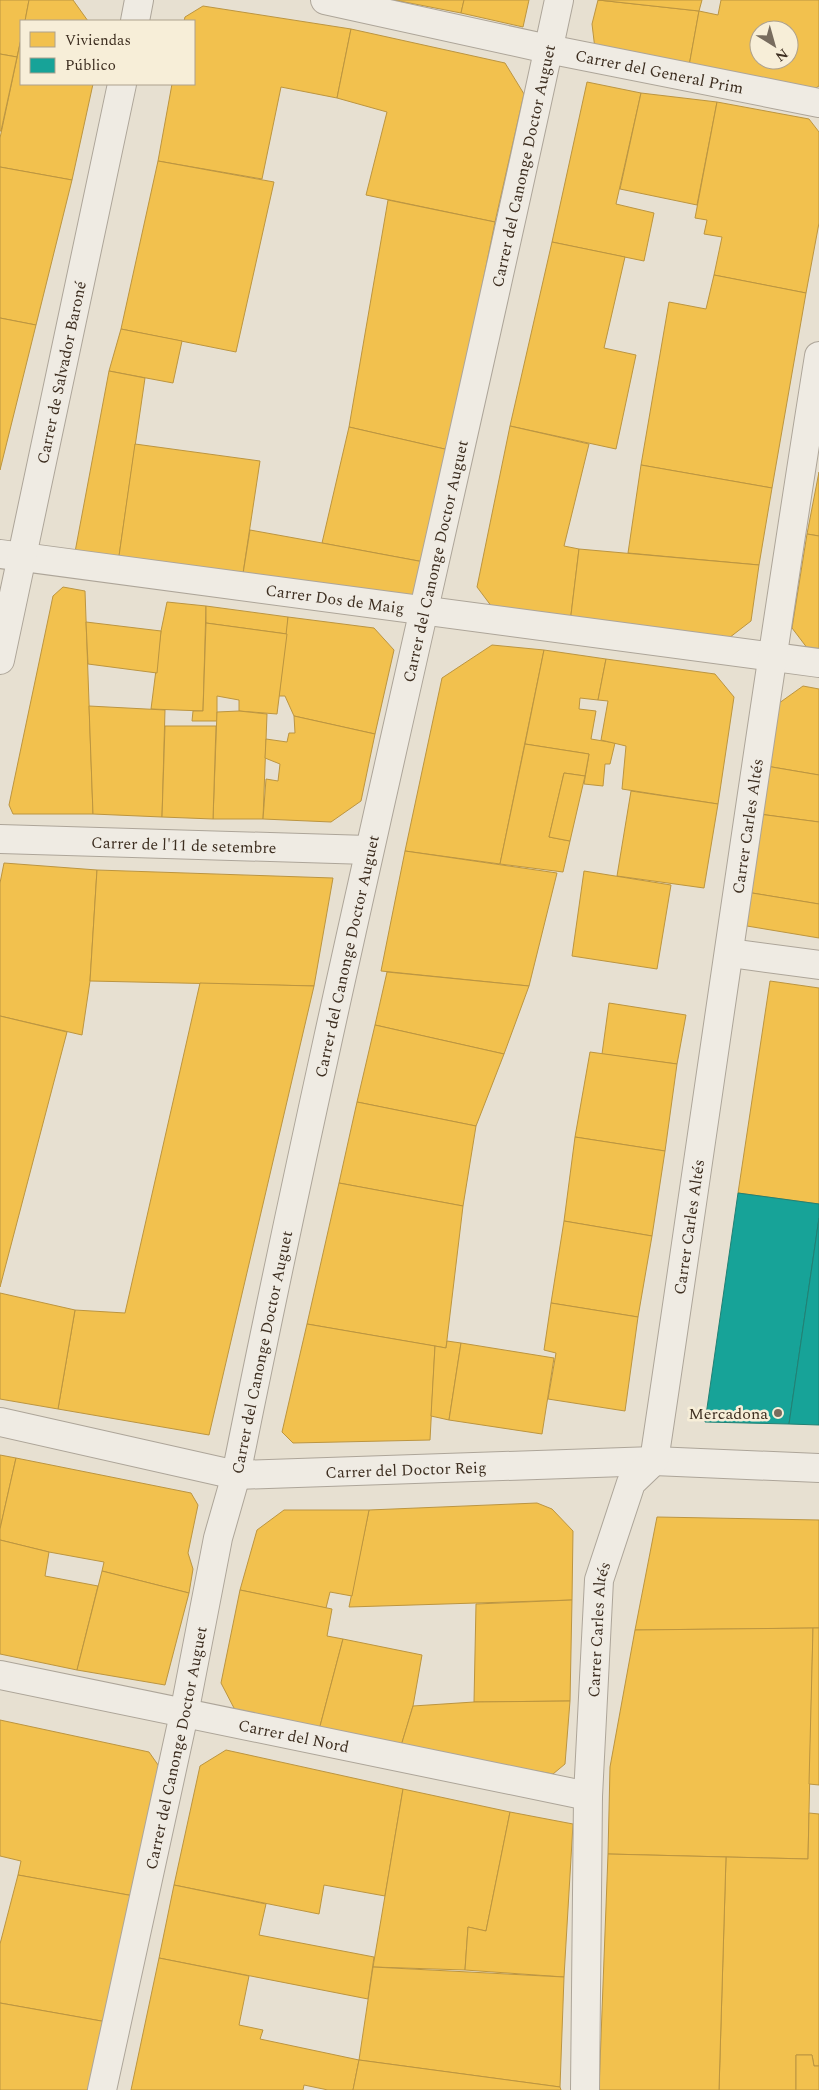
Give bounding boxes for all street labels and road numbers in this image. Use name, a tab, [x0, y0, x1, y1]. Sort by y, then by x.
street label: Carrer del Canonge Doctor Auguet	[486, 42, 562, 290]
street label: Carrer del General Prim	[573, 44, 746, 101]
street label: Carrer de Salvador Baroné	[31, 279, 93, 466]
street label: Carrer del Canonge Doctor Auguet	[397, 437, 475, 685]
street label: Carrer Dos de Maig	[264, 578, 406, 621]
street label: Carrer Carles Altés	[726, 757, 770, 895]
street label: Carrer de l'11 de setembre	[91, 831, 277, 860]
street label: Carrer del Canonge Doctor Auguet	[309, 832, 386, 1080]
street label: Carrer Carles Altés	[668, 1158, 711, 1296]
street label: Carrer del Canonge Doctor Auguet	[225, 1228, 299, 1476]
street label: Carrer del Doctor Reig	[325, 1456, 487, 1485]
street label: Carrer Carles Altés	[582, 1559, 617, 1698]
street label: Carrer del Canonge Doctor Auguet	[139, 1624, 214, 1872]
street label: Carrer del Nord	[236, 1713, 351, 1760]

